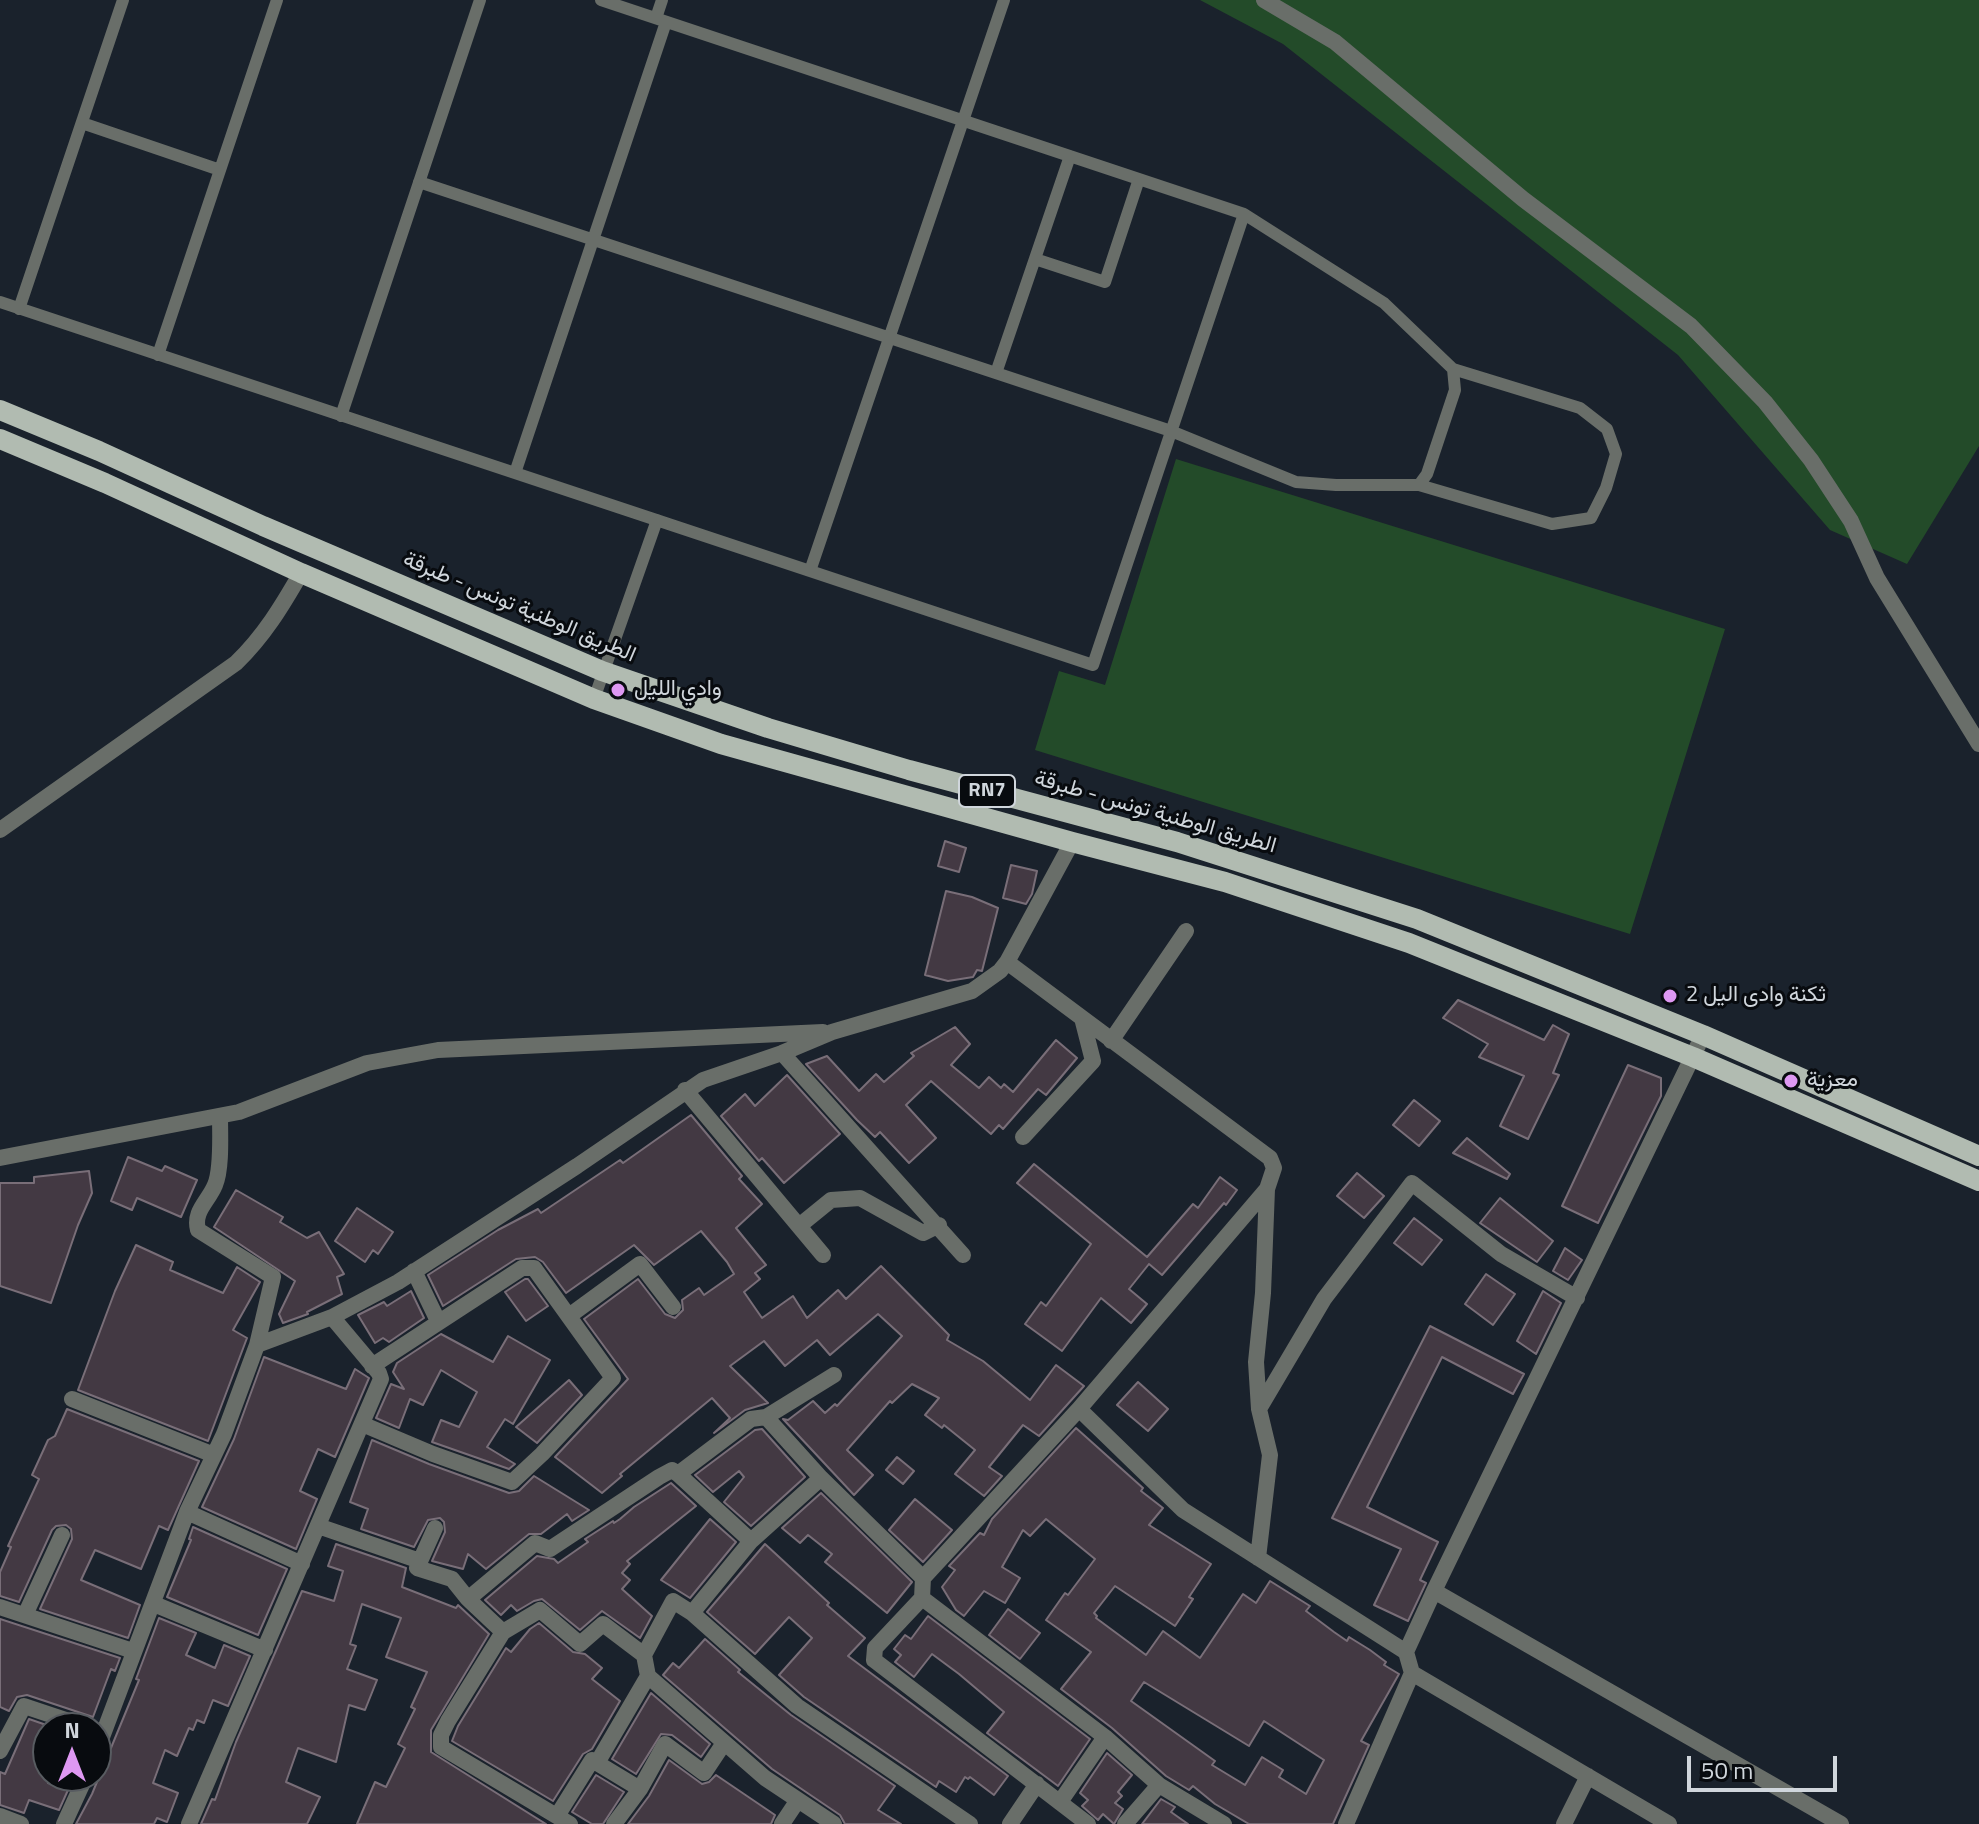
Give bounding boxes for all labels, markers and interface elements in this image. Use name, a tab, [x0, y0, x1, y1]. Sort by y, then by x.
street label: الطريق الوطنية تونس - طبرقة	[399, 547, 639, 669]
place label: وادي الليل	[634, 677, 722, 703]
marker: وادي الليل	[609, 681, 627, 699]
street label: الطريق الوطنية تونس - طبرقة	[1031, 766, 1279, 860]
road number: RN7	[959, 775, 1015, 807]
place label: ثكنة وادى اليل 2	[1686, 983, 1826, 1009]
marker: ثكنة وادى اليل 2	[1661, 987, 1679, 1005]
place label: معزية	[1807, 1068, 1858, 1094]
marker: معزية	[1782, 1072, 1800, 1090]
north arrow	[32, 1712, 112, 1792]
text: N	[64, 1713, 80, 1747]
scale bar	[1691, 1740, 1841, 1790]
text: 50 m	[1701, 1752, 1753, 1788]

